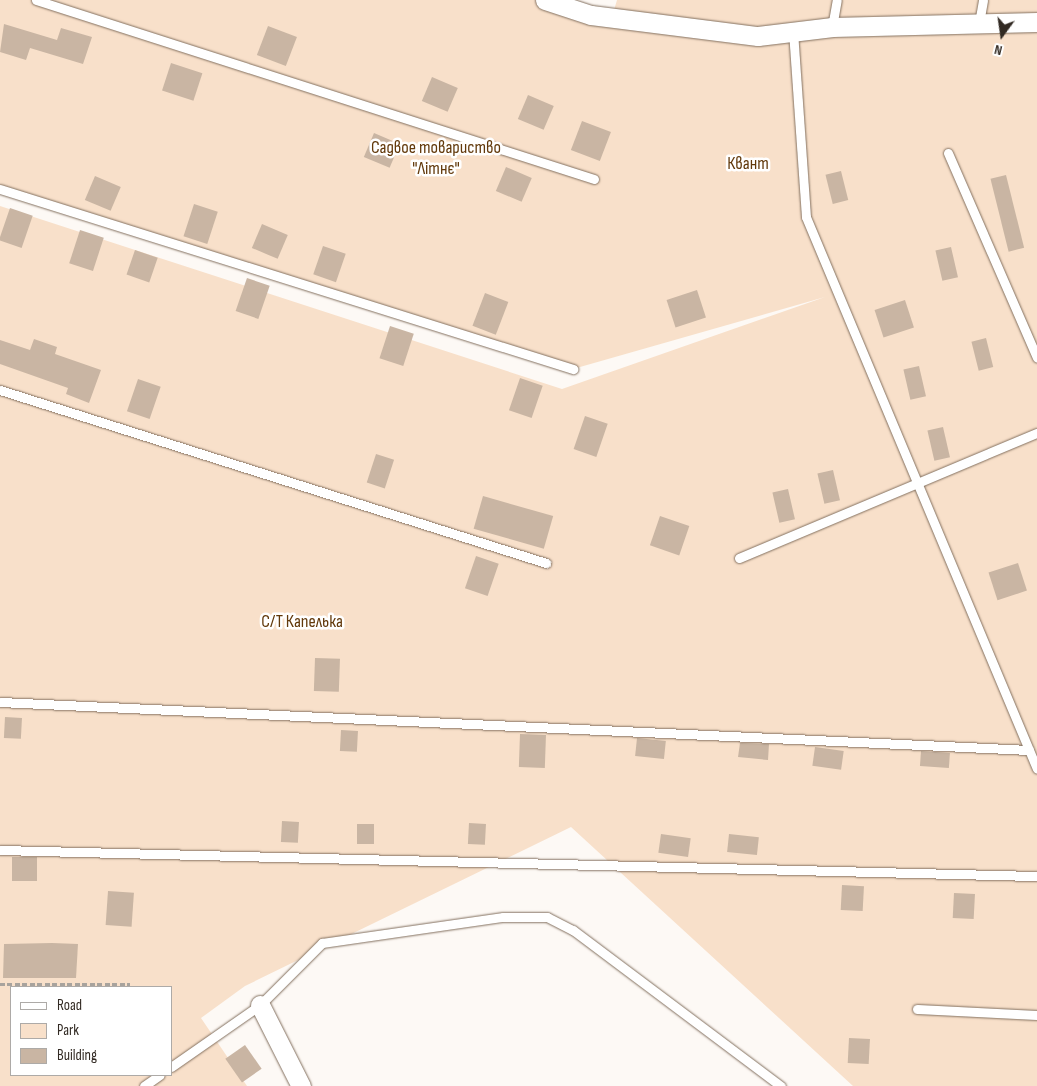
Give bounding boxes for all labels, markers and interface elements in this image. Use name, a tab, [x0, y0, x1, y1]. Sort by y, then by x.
north arrow	[977, 10, 1027, 60]
text: N	[993, 41, 1004, 59]
park label: Садвое товариство "Літнє"	[371, 138, 501, 180]
park label: Квант	[727, 153, 769, 175]
park label: С/Т Капелька	[261, 611, 343, 633]
legend	[10, 986, 172, 1076]
text: Road	[57, 996, 82, 1015]
text: Park	[57, 1021, 79, 1040]
text: Building	[57, 1046, 97, 1065]

